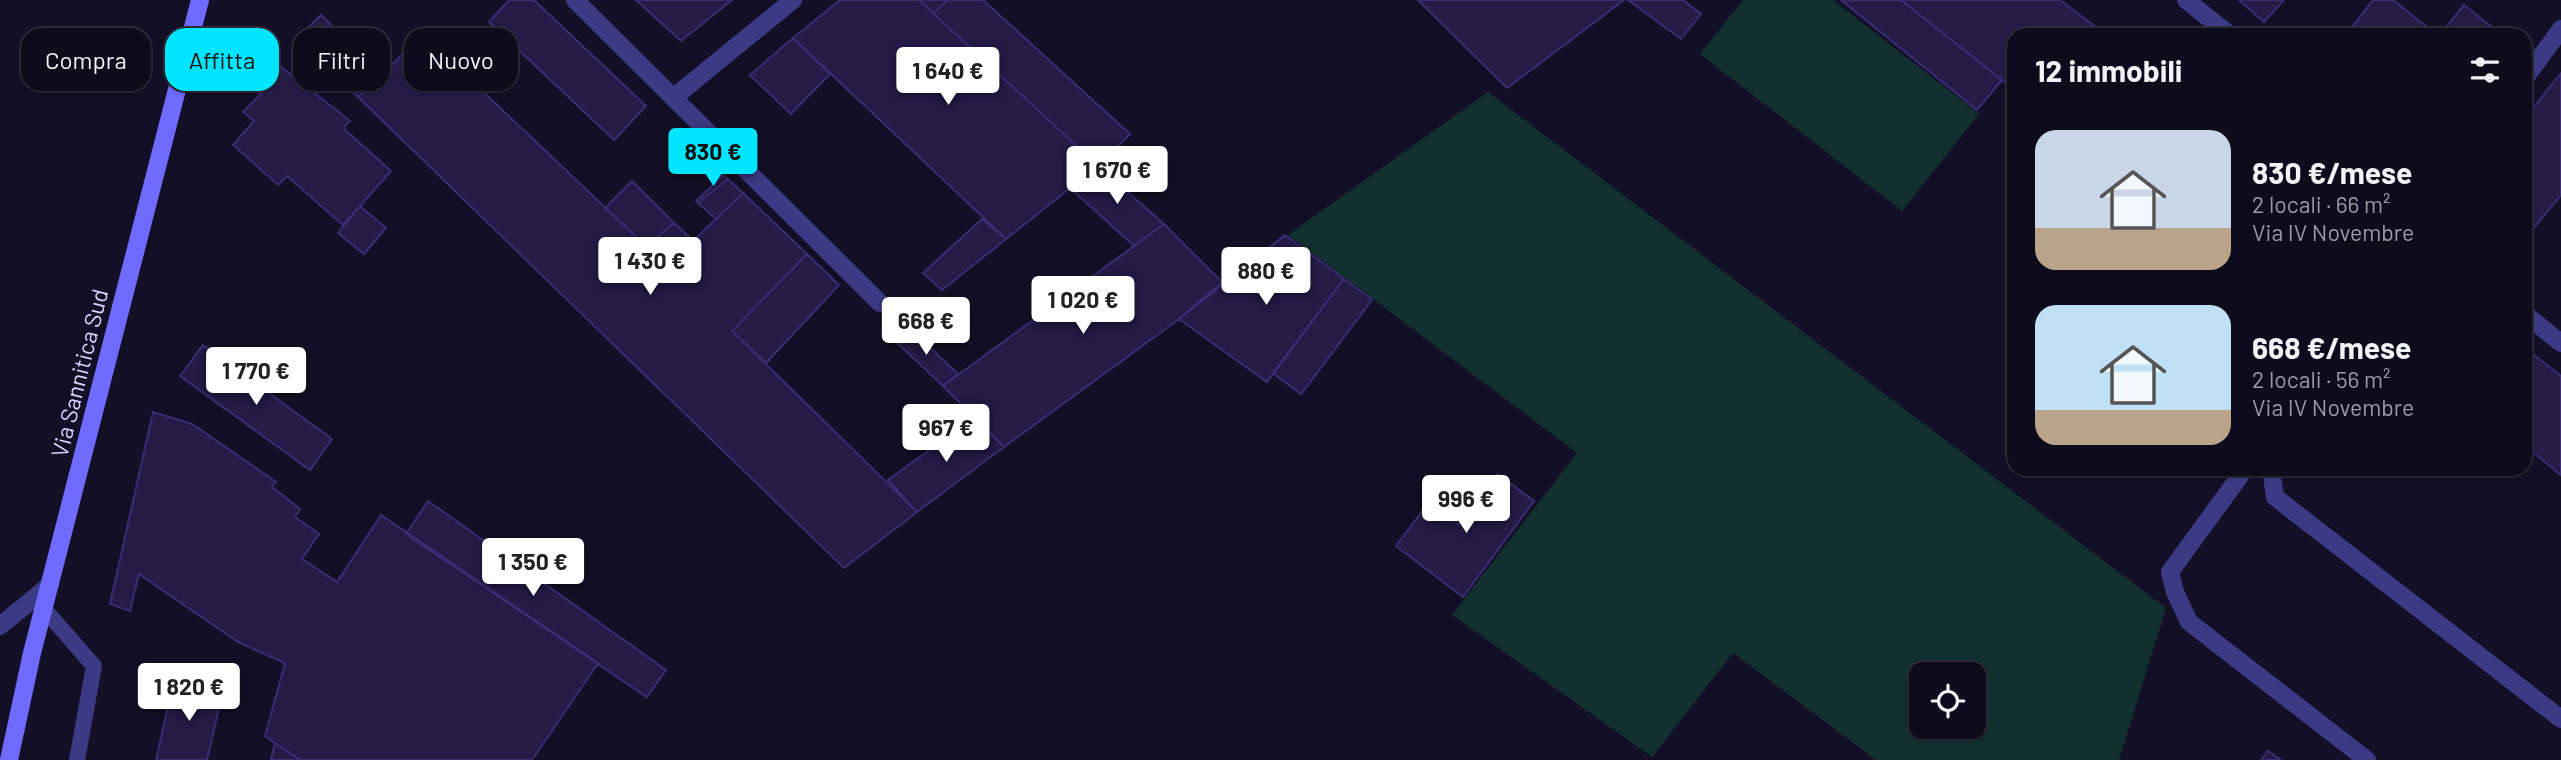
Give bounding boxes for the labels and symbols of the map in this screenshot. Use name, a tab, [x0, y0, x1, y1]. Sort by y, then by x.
pin: 1 640 €	[883, 48, 1013, 107]
pin: 830 €	[664, 128, 762, 188]
pin: 1 670 €	[1052, 146, 1182, 206]
pin: 1 430 €	[585, 238, 715, 297]
pin: 880 €	[1217, 247, 1315, 307]
pin: 1 020 €	[1018, 276, 1148, 336]
street label: Via Sannitica Sud	[45, 286, 113, 460]
pin: 668 €	[877, 298, 975, 357]
pin: 1 770 €	[191, 348, 321, 407]
pin: 967 €	[897, 405, 995, 464]
pin: 996 €	[1417, 476, 1515, 535]
pin: 1 350 €	[468, 538, 598, 598]
pin: 1 820 €	[124, 664, 254, 723]

